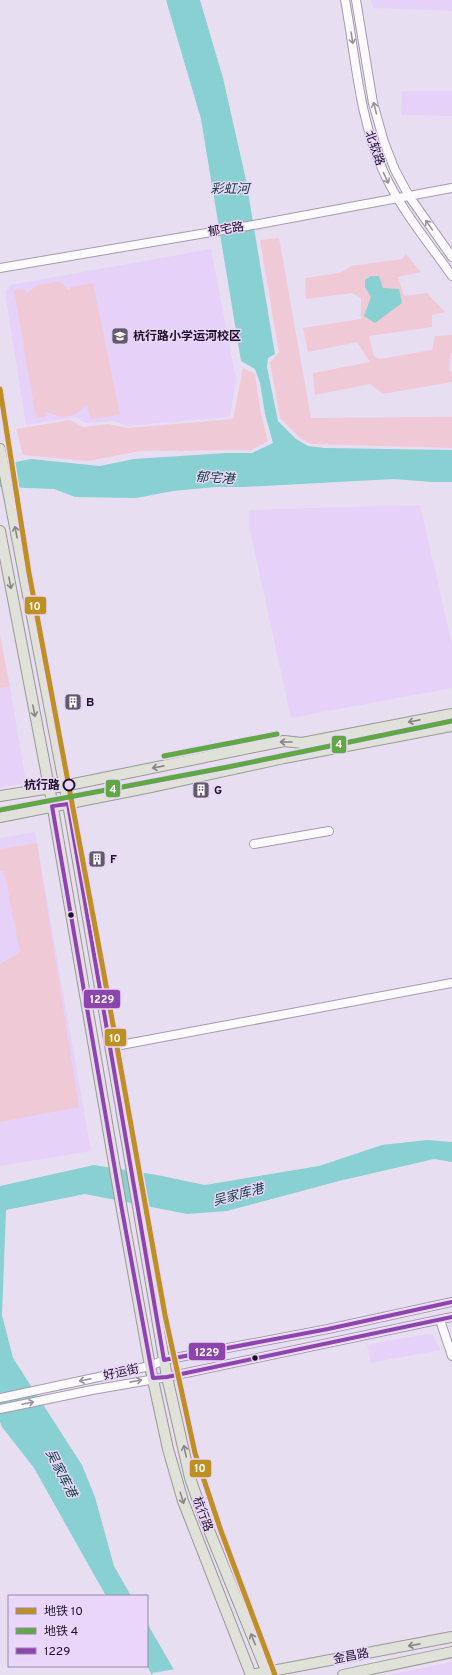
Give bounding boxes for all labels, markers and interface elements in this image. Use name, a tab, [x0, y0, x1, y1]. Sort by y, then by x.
one-way arrow	[348, 32, 356, 45]
one-way arrow	[371, 102, 378, 115]
street label: 北软路	[361, 129, 387, 168]
one-way arrow	[383, 171, 390, 183]
water label: 彩虹河	[210, 182, 252, 198]
street label: 郁宅路	[207, 219, 245, 241]
one-way arrow	[425, 220, 433, 231]
school or university icon: 杭行路小学运河校区	[110, 326, 130, 346]
place label: 杭行路小学运河校区	[133, 329, 241, 345]
water label: 郁宅港	[195, 469, 237, 488]
one-way arrow	[11, 526, 19, 539]
one-way arrow	[6, 576, 14, 589]
line badge: 10	[24, 596, 47, 615]
text: 10	[29, 600, 41, 614]
building icon: B	[63, 692, 83, 712]
place label: B	[86, 695, 94, 711]
one-way arrow	[31, 704, 39, 717]
one-way arrow	[408, 718, 421, 726]
line badge: 4	[331, 735, 347, 754]
one-way arrow	[280, 738, 293, 746]
text: 4	[335, 738, 343, 752]
one-way arrow	[152, 763, 165, 771]
place label: 杭行路	[24, 778, 60, 794]
marker: 杭行路	[62, 778, 76, 792]
line badge: 4	[105, 779, 121, 798]
building icon: G	[191, 780, 211, 800]
text: 4	[109, 783, 117, 797]
place label: G	[214, 783, 222, 799]
building icon: F	[87, 849, 107, 869]
place label: F	[110, 852, 117, 868]
unlabelled marker	[66, 910, 76, 920]
line badge: 1229	[83, 989, 121, 1009]
text: 1229	[90, 993, 115, 1007]
line badge: 10	[104, 1028, 127, 1047]
text: 10	[109, 1032, 121, 1046]
water label: 吴家库港	[211, 1181, 268, 1210]
line badge: 1229	[188, 1342, 226, 1361]
text: 1229	[195, 1346, 220, 1360]
unlabelled marker	[250, 1353, 260, 1363]
street label: 好运街	[102, 1361, 140, 1385]
one-way arrow	[78, 1376, 91, 1384]
one-way arrow	[129, 1377, 142, 1385]
one-way arrow	[21, 1399, 34, 1407]
one-way arrow	[180, 1445, 188, 1458]
water label: 吴家库港	[41, 1447, 80, 1502]
line badge: 10	[189, 1459, 212, 1478]
text: 10	[194, 1462, 206, 1476]
one-way arrow	[179, 1491, 186, 1504]
street label: 杭行路	[188, 1495, 216, 1534]
legend	[8, 1595, 148, 1667]
text: 地铁 10	[44, 1604, 83, 1620]
text: 地铁 4	[44, 1624, 78, 1640]
one-way arrow	[248, 1634, 256, 1646]
one-way arrow	[408, 1641, 421, 1649]
text: 1229	[44, 1644, 70, 1660]
street label: 金昌路	[332, 1646, 370, 1668]

